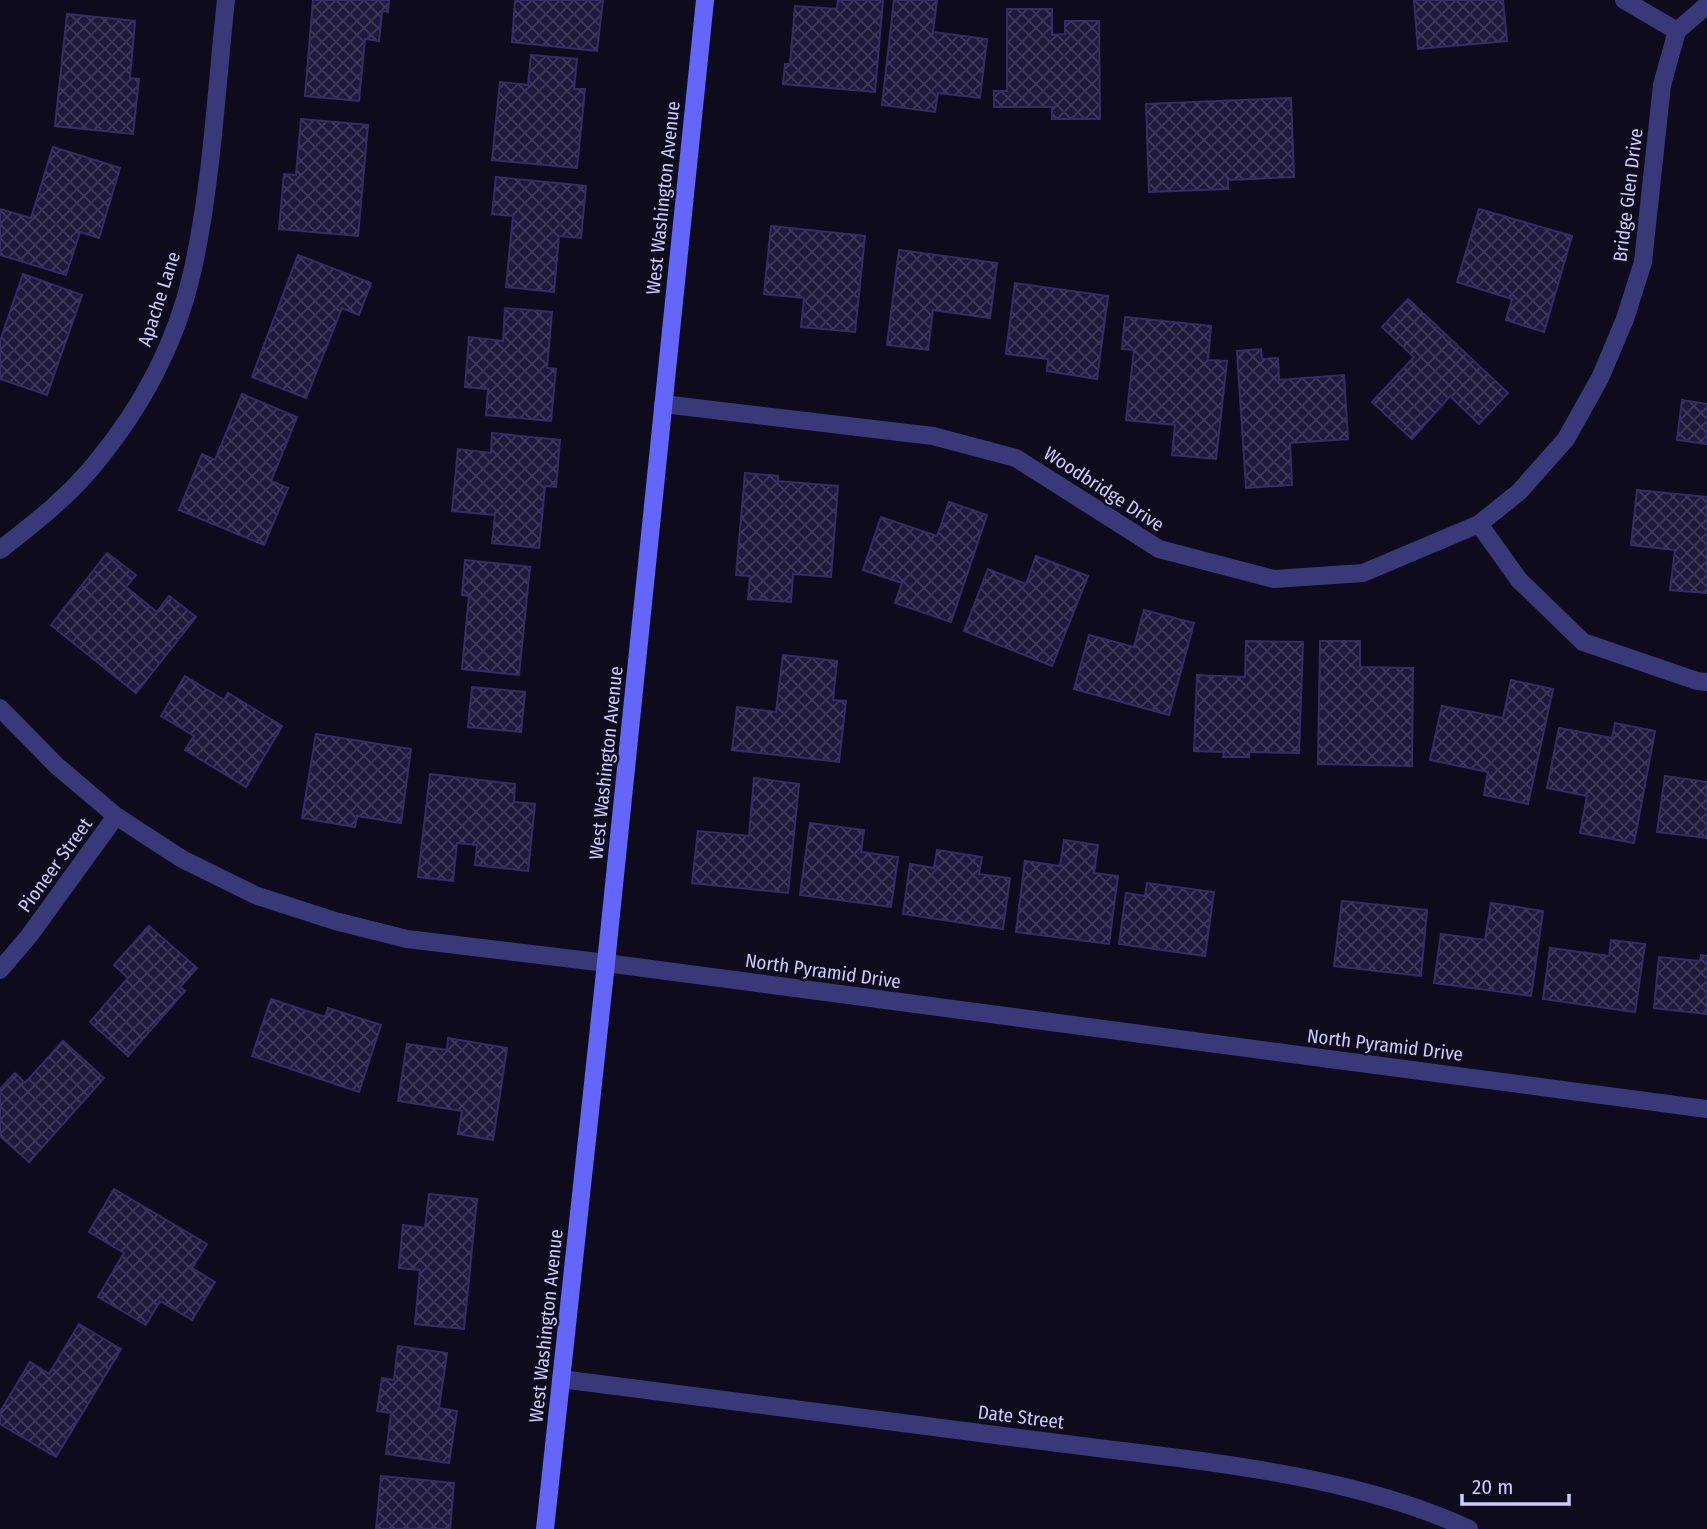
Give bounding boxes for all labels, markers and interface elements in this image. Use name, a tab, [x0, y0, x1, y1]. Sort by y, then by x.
street label: West Washington Avenue	[641, 100, 685, 296]
street label: Bridge Glen Drive	[1608, 127, 1648, 263]
street label: Apache Lane	[133, 249, 185, 349]
street label: Woodbridge Drive	[1040, 442, 1168, 536]
street label: West Washington Avenue	[584, 665, 628, 861]
street label: Pioneer Street	[13, 813, 97, 917]
street label: North Pyramid Drive	[744, 949, 902, 993]
street label: North Pyramid Drive	[1306, 1024, 1464, 1066]
street label: West Washington Avenue	[524, 1228, 568, 1424]
street label: Date Street	[977, 1400, 1066, 1434]
scale bar	[1462, 1462, 1569, 1506]
text: 20 m	[1472, 1474, 1513, 1500]

